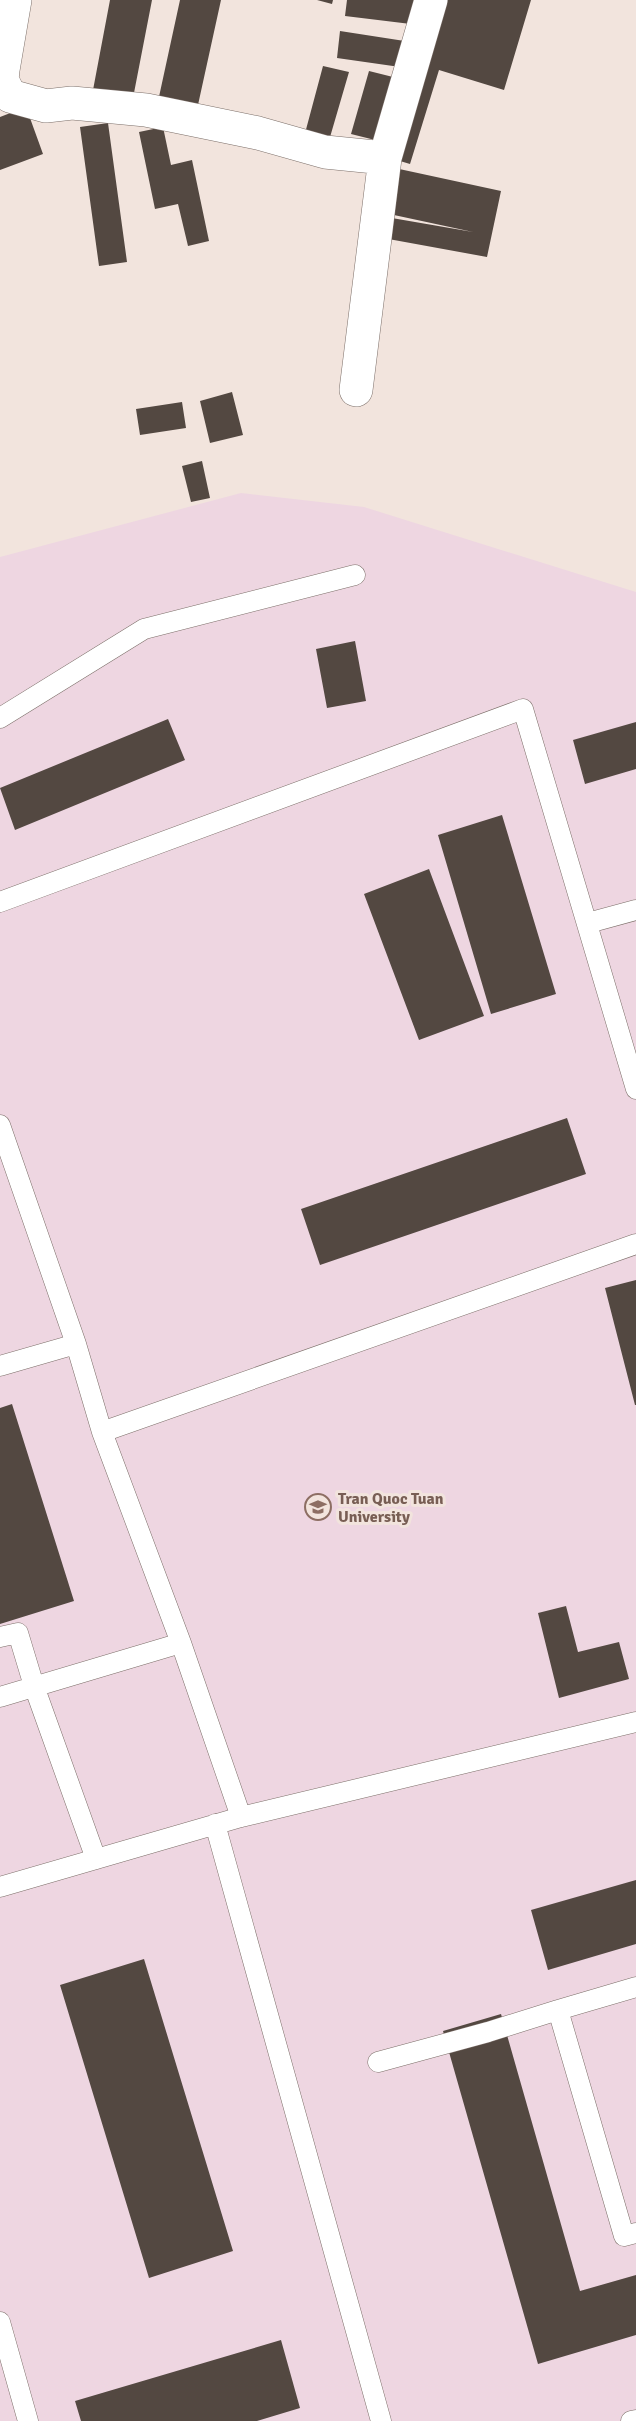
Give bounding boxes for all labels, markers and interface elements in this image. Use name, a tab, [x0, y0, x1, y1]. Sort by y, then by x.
place label: Tran Quoc Tuan University	[338, 1489, 444, 1527]
school or university icon: Tran Quoc Tuan University	[303, 1492, 333, 1522]

